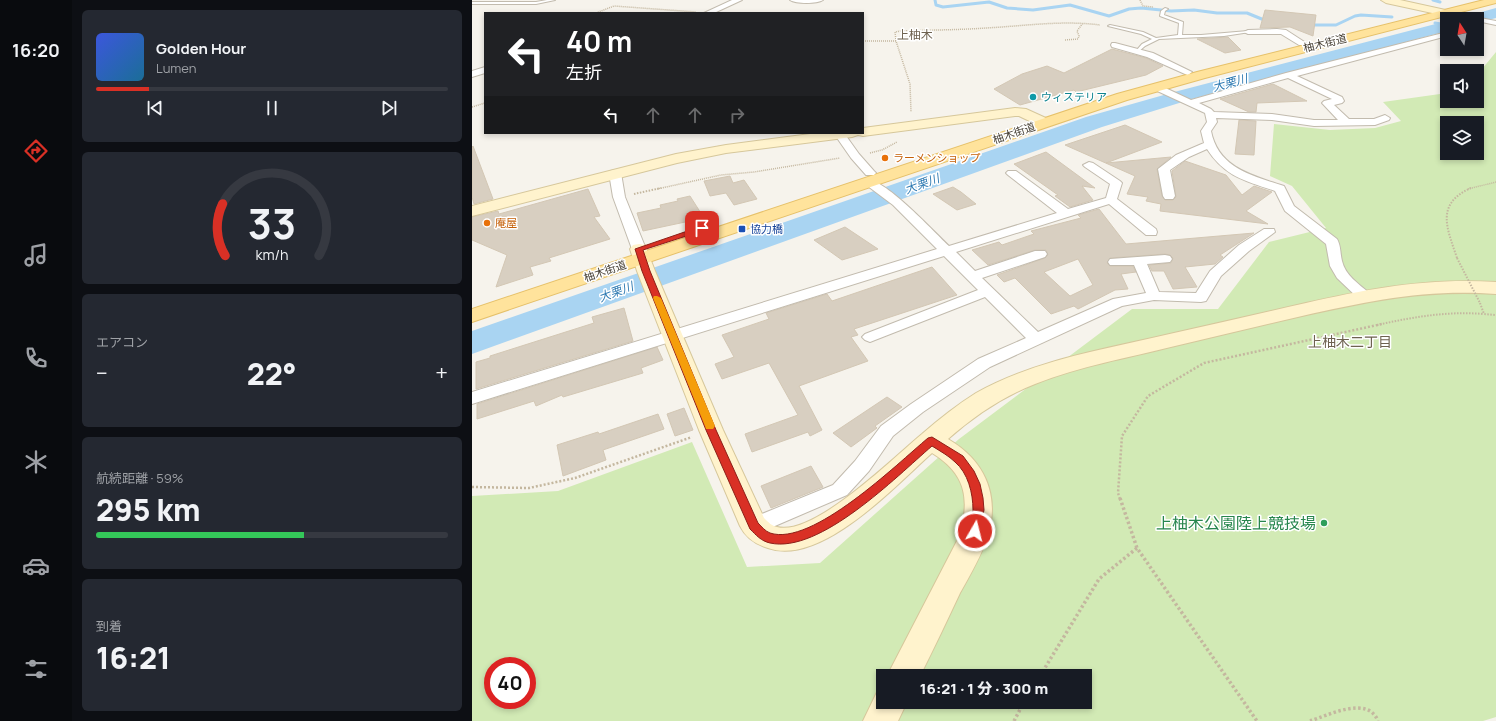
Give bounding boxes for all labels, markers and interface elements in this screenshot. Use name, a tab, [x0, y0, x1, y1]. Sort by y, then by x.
north arrow	[1440, 12, 1484, 56]
map controls	[1440, 12, 1484, 160]
text: 40 m	[566, 22, 632, 60]
district label: 上柚木	[897, 26, 933, 43]
icon: left	[500, 28, 552, 80]
street label: 柚木街道	[1302, 30, 1348, 55]
text: 16:20	[12, 38, 60, 62]
text: Golden Hour	[156, 38, 246, 59]
text: Lumen	[156, 59, 196, 77]
text: 左折	[566, 60, 602, 84]
button: sound	[1440, 64, 1484, 108]
water label: 大栗川	[1210, 69, 1251, 95]
place label: ウィステリア	[1041, 89, 1107, 104]
marker: ウィステリア	[1028, 92, 1038, 102]
icon: previous	[144, 97, 166, 119]
icon: pause	[261, 97, 283, 119]
icon: next	[378, 97, 400, 119]
icon: left	[600, 104, 622, 126]
icon: ahead	[642, 104, 664, 126]
icon: ahead	[684, 104, 706, 126]
icon: right	[726, 104, 748, 126]
button: layers	[1440, 116, 1484, 160]
street label: 柚木街道	[991, 118, 1037, 147]
icon: directions	[22, 137, 50, 165]
place label: ラーメンショップ	[893, 150, 981, 165]
marker: ラーメンショップ	[880, 153, 890, 163]
water label: 大栗川	[902, 169, 944, 198]
text: 33	[248, 195, 296, 251]
pin	[685, 211, 719, 245]
place label: 庵屋	[495, 215, 517, 230]
icon: arrive	[691, 217, 713, 239]
marker: 庵屋	[482, 218, 492, 228]
place label: 協力橋	[750, 221, 783, 236]
marker: 協力橋	[737, 224, 747, 234]
icon: music	[22, 241, 50, 269]
text: km/h	[255, 245, 289, 264]
street label: 柚木街道	[582, 256, 628, 285]
water label: 大栗川	[596, 277, 638, 306]
district label: 上柚木二丁目	[1308, 332, 1392, 351]
text: エアコン	[96, 333, 148, 351]
icon: phone	[22, 344, 50, 372]
text: 22°	[247, 353, 296, 394]
text: −	[96, 358, 108, 388]
text: +	[435, 358, 448, 388]
icon: climate	[22, 448, 50, 476]
text: 航続距離 · 59%	[96, 469, 183, 487]
text: 295 km	[96, 489, 201, 530]
position arrow	[954, 510, 996, 552]
place label: 上柚木公園陸上競技場	[1156, 512, 1316, 534]
marker: 上柚木公園陸上競技場	[1319, 518, 1329, 528]
icon: car	[22, 552, 50, 580]
text: 到着	[96, 617, 122, 635]
text: 16:21	[96, 637, 171, 678]
icon: filters	[22, 655, 50, 683]
speed limit sign: 40	[484, 657, 536, 709]
text: 16:21 · 1 分 · 300 m	[920, 678, 1048, 699]

